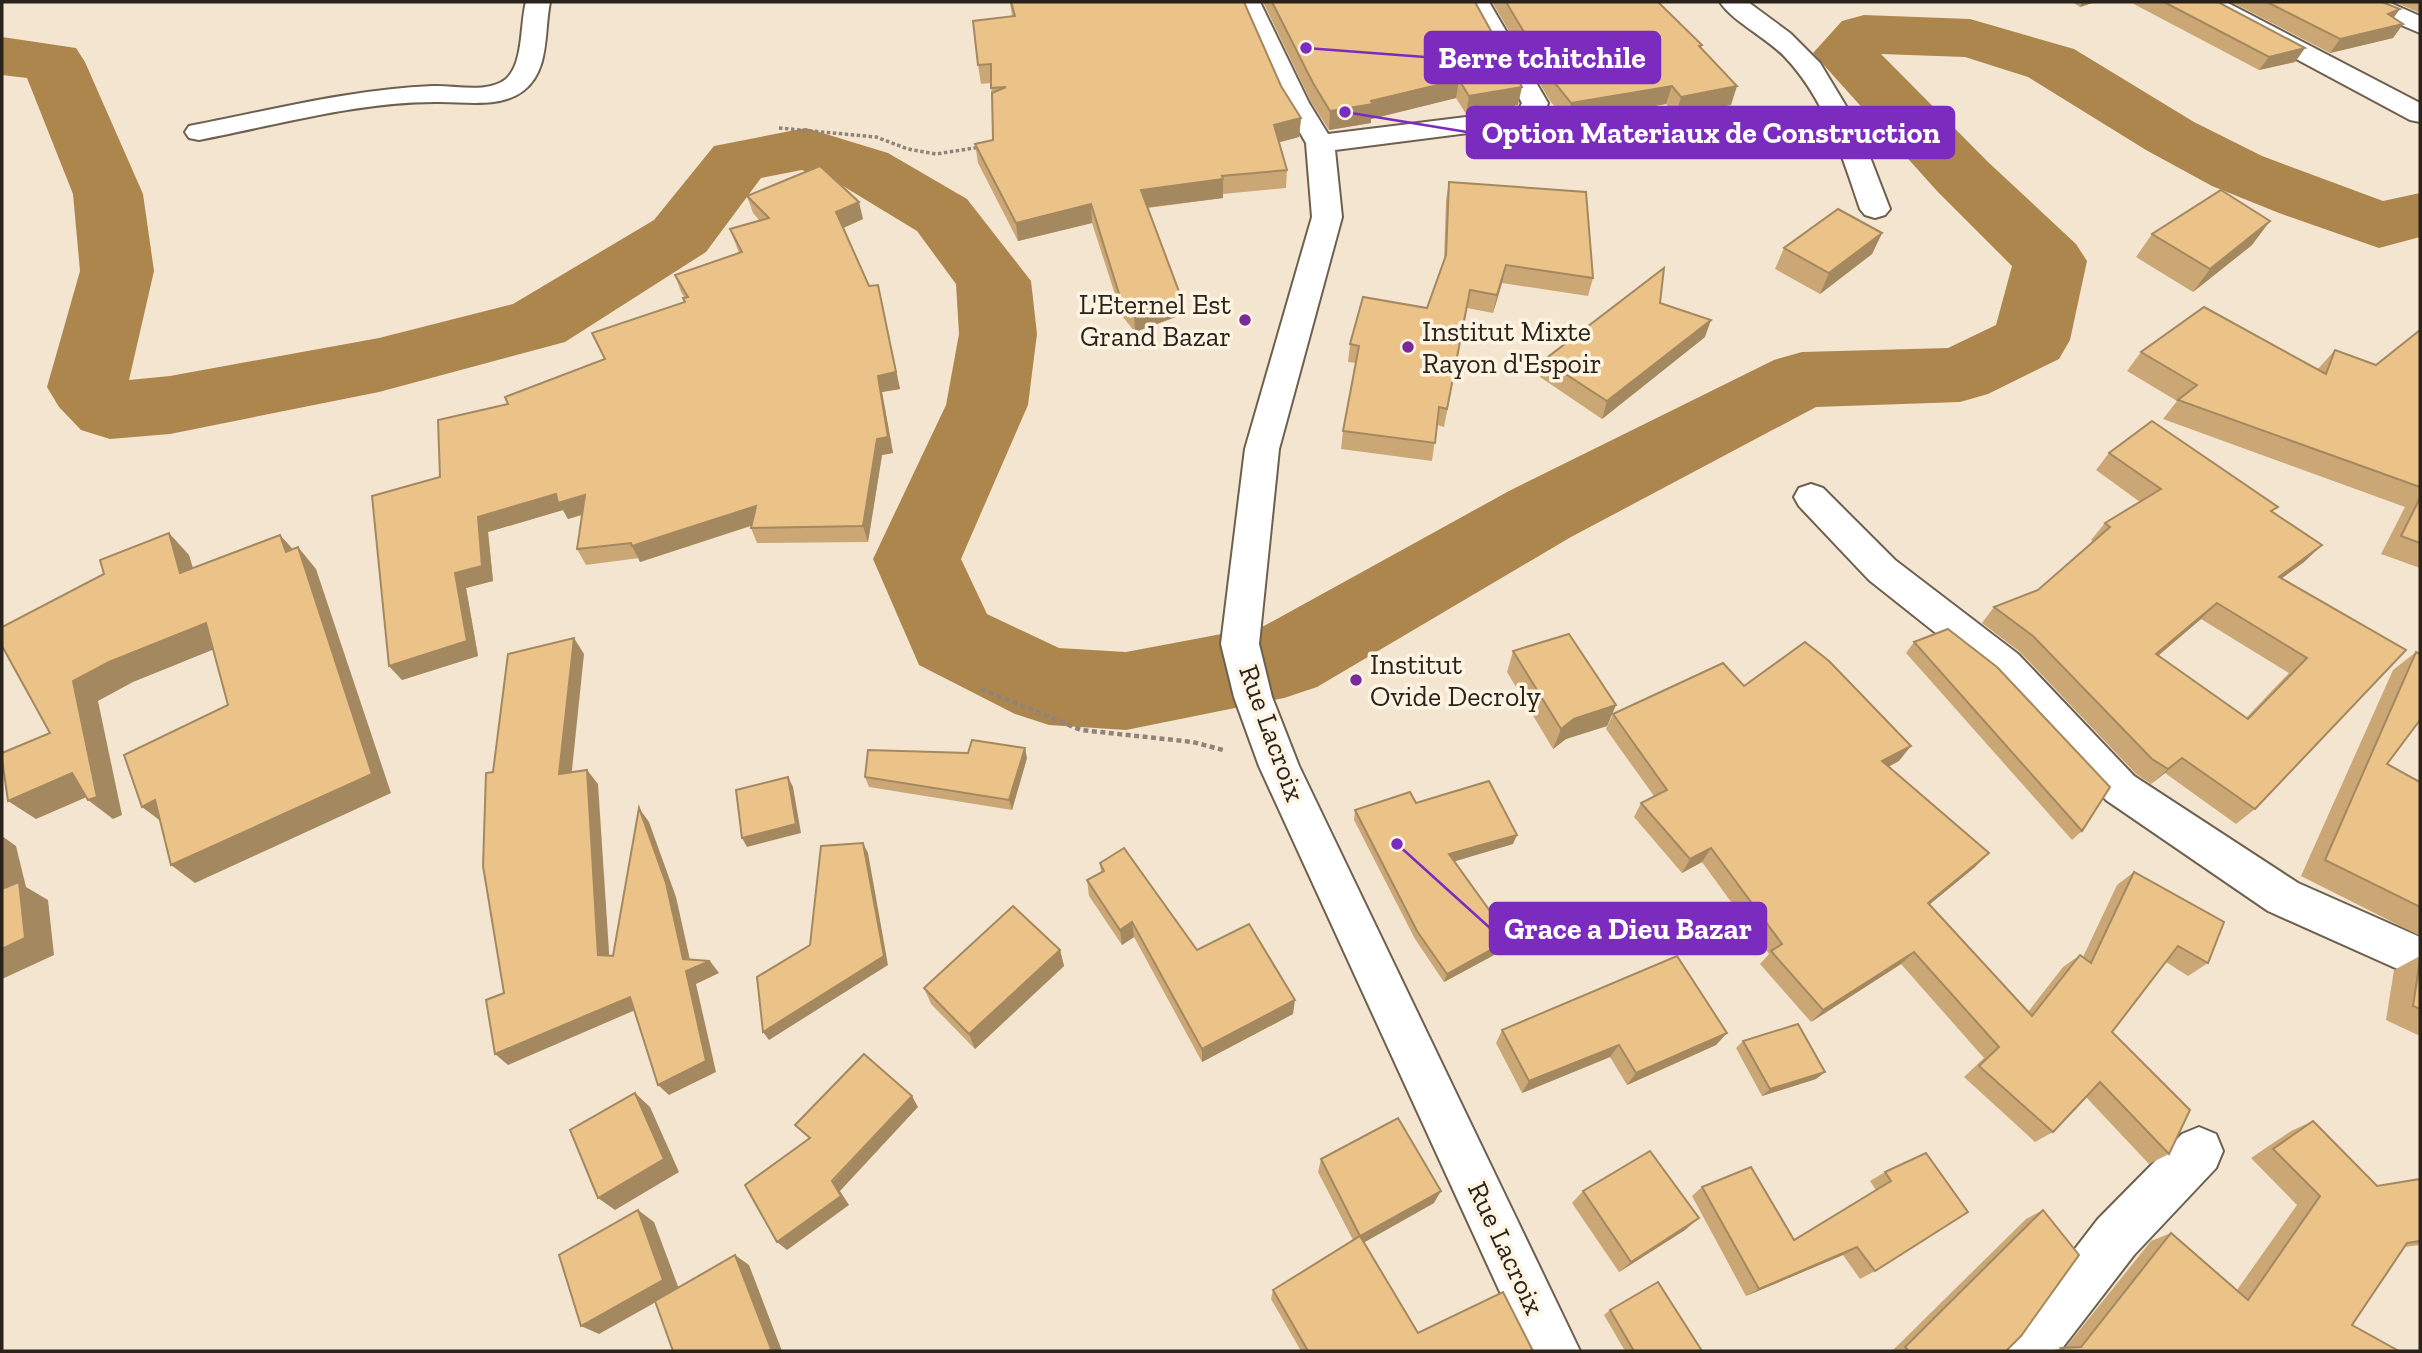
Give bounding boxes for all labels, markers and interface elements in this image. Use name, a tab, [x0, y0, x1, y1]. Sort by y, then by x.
callout: Berre tchitchile	[1425, 32, 1660, 83]
text: Berre tchitchile	[1438, 40, 1646, 76]
callout: Option Materiaux de Construction	[1467, 107, 1954, 158]
text: Option Materiaux de Construction	[1482, 115, 1940, 151]
place label: L'Eternel Est Grand Bazar	[1079, 288, 1232, 353]
marker: L'Eternel Est Grand Bazar	[1237, 312, 1253, 328]
place label: Institut Mixte Rayon d'Espoir	[1422, 315, 1602, 380]
marker: Institut Mixte Rayon d'Espoir	[1400, 339, 1416, 355]
place label: Institut Ovide Decroly	[1370, 648, 1541, 713]
street label: Rue Lacroix	[1232, 660, 1312, 806]
marker: Institut Ovide Decroly	[1348, 672, 1364, 688]
callout: Grace a Dieu Bazar	[1490, 903, 1766, 954]
text: Grace a Dieu Bazar	[1504, 911, 1752, 947]
street label: Rue Lacroix	[1461, 1176, 1551, 1320]

